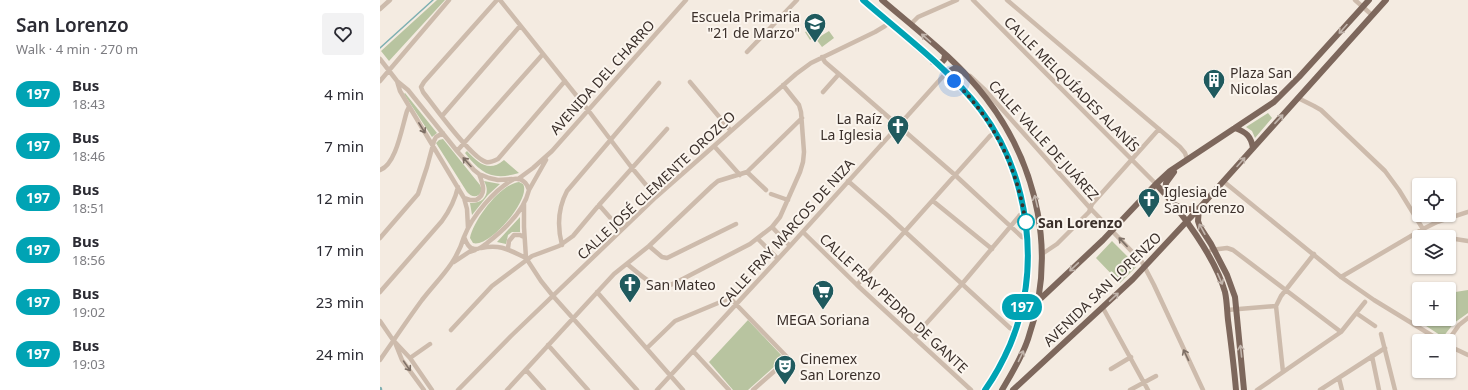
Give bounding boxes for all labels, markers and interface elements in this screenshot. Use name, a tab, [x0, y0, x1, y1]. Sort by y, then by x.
place label: Escuela Primaria "21 de Marzo"	[691, 7, 800, 42]
school or university icon: Escuela Primaria "21 de Marzo"	[802, 11, 828, 44]
text: San Lorenzo	[16, 12, 129, 38]
street label: CALLE MELQUÍADES ALANÍS	[1000, 12, 1144, 156]
button: heart	[322, 13, 364, 55]
street label: AVENIDA DEL CHARRO	[545, 16, 659, 138]
one-way arrow	[1339, 24, 1348, 34]
one-way arrow	[921, 34, 931, 43]
text: Walk · 4 min · 270 m	[16, 40, 138, 58]
place label: Plaza San Nicolas	[1230, 63, 1292, 98]
building icon: Plaza San Nicolas	[1201, 67, 1227, 100]
your location	[944, 71, 964, 91]
text: Bus	[72, 75, 99, 95]
street label: CALLE VALLE DE JUÁREZ	[985, 76, 1103, 204]
text: 197	[26, 84, 50, 103]
text: 4 min	[324, 84, 364, 104]
text: 18:43	[72, 95, 105, 113]
street label: CALLE JOSÉ CLEMENTE OROZCO	[573, 106, 739, 264]
place label: La Raíz La Iglesia	[820, 109, 882, 144]
church icon: La Raíz La Iglesia	[885, 113, 911, 146]
one-way arrow	[1274, 114, 1283, 125]
one-way arrow	[418, 122, 426, 134]
text: Bus	[72, 127, 99, 147]
text: 197	[26, 136, 50, 155]
text: 7 min	[324, 136, 364, 156]
text: 18:46	[72, 147, 105, 165]
street label: CALLE FRAY MARCOS DE NIZA	[714, 154, 858, 312]
one-way arrow	[462, 157, 472, 167]
one-way arrow	[1236, 157, 1245, 167]
map controls	[1412, 178, 1456, 378]
button: locate	[1412, 178, 1456, 222]
text: Bus	[72, 179, 99, 199]
place label: Iglesia de San Lorenzo	[1164, 182, 1245, 217]
church icon: Iglesia de San Lorenzo	[1136, 186, 1162, 219]
text: 197	[26, 188, 50, 207]
text: 12 min	[316, 188, 364, 208]
one-way arrow	[1031, 195, 1039, 208]
text: 18:51	[72, 199, 105, 217]
marker: San Lorenzo	[1017, 213, 1035, 231]
place label: San Lorenzo	[1038, 213, 1123, 232]
one-way arrow	[1198, 223, 1205, 235]
street label: AVENIDA SAN LORENZO	[1039, 227, 1165, 350]
street label: CALLE FRAY PEDRO DE GANTE	[816, 229, 972, 377]
button: layers	[1412, 230, 1456, 274]
text: Bus	[72, 231, 99, 251]
one-way arrow	[1119, 237, 1128, 247]
text: 197	[26, 240, 50, 259]
text: 17 min	[316, 240, 364, 260]
text: 18:56	[72, 251, 105, 269]
one-way arrow	[1069, 262, 1079, 272]
church icon: San Mateo	[617, 271, 643, 304]
one-way arrow	[1217, 273, 1224, 285]
place label: San Mateo	[646, 275, 716, 294]
supermarket icon: MEGA Soriana	[810, 278, 836, 311]
button: +	[1412, 282, 1456, 326]
text: Bus	[72, 283, 99, 303]
text: 197	[26, 292, 50, 311]
text: 23 min	[316, 292, 364, 312]
one-way arrow	[1109, 293, 1119, 302]
line badge: 197	[999, 294, 1045, 320]
text: 197	[1010, 297, 1034, 316]
text: 19:02	[72, 303, 105, 321]
place label: MEGA Soriana	[776, 310, 870, 329]
button: −	[1412, 334, 1456, 378]
text: Bus	[72, 335, 99, 355]
text: 197	[26, 344, 50, 363]
text: 24 min	[316, 344, 364, 364]
one-way arrow	[1237, 345, 1244, 358]
place label: Cinemex San Lorenzo	[800, 349, 881, 384]
one-way arrow	[1182, 349, 1189, 361]
one-way arrow	[1018, 350, 1025, 362]
theatre icon: Cinemex San Lorenzo	[772, 353, 798, 386]
text: 19:03	[72, 355, 105, 373]
one-way arrow	[403, 360, 411, 371]

